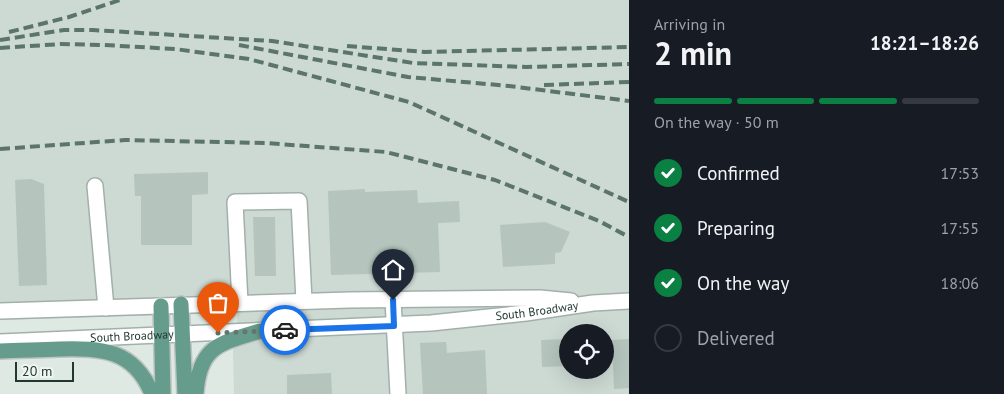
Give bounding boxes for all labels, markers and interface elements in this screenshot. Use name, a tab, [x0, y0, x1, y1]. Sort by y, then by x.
text: Arriving in	[654, 14, 725, 34]
text: 18:21–18:26	[870, 31, 979, 55]
text: 2 min	[654, 32, 732, 74]
text: On the way · 50 m	[654, 112, 779, 132]
icon: check	[654, 159, 682, 187]
text: Confirmed	[697, 161, 780, 185]
text: 17:53	[941, 163, 979, 183]
icon: check	[654, 214, 682, 242]
text: Preparing	[697, 216, 775, 240]
text: 17:55	[941, 218, 979, 238]
pin	[372, 249, 414, 300]
icon: home	[379, 256, 407, 284]
icon: check	[654, 269, 682, 297]
text: On the way	[697, 271, 789, 295]
text: 18:06	[941, 273, 979, 293]
pin	[197, 282, 239, 333]
icon: bag	[204, 289, 232, 317]
street label: South Broadway	[495, 297, 580, 323]
courier	[260, 305, 310, 355]
icon: car	[271, 316, 299, 344]
map controls	[559, 324, 614, 379]
button: locate	[559, 324, 614, 379]
street label: South Broadway	[90, 326, 174, 345]
text: Delivered	[697, 326, 775, 350]
scale bar	[15, 359, 74, 382]
text: 20 m	[22, 362, 52, 380]

